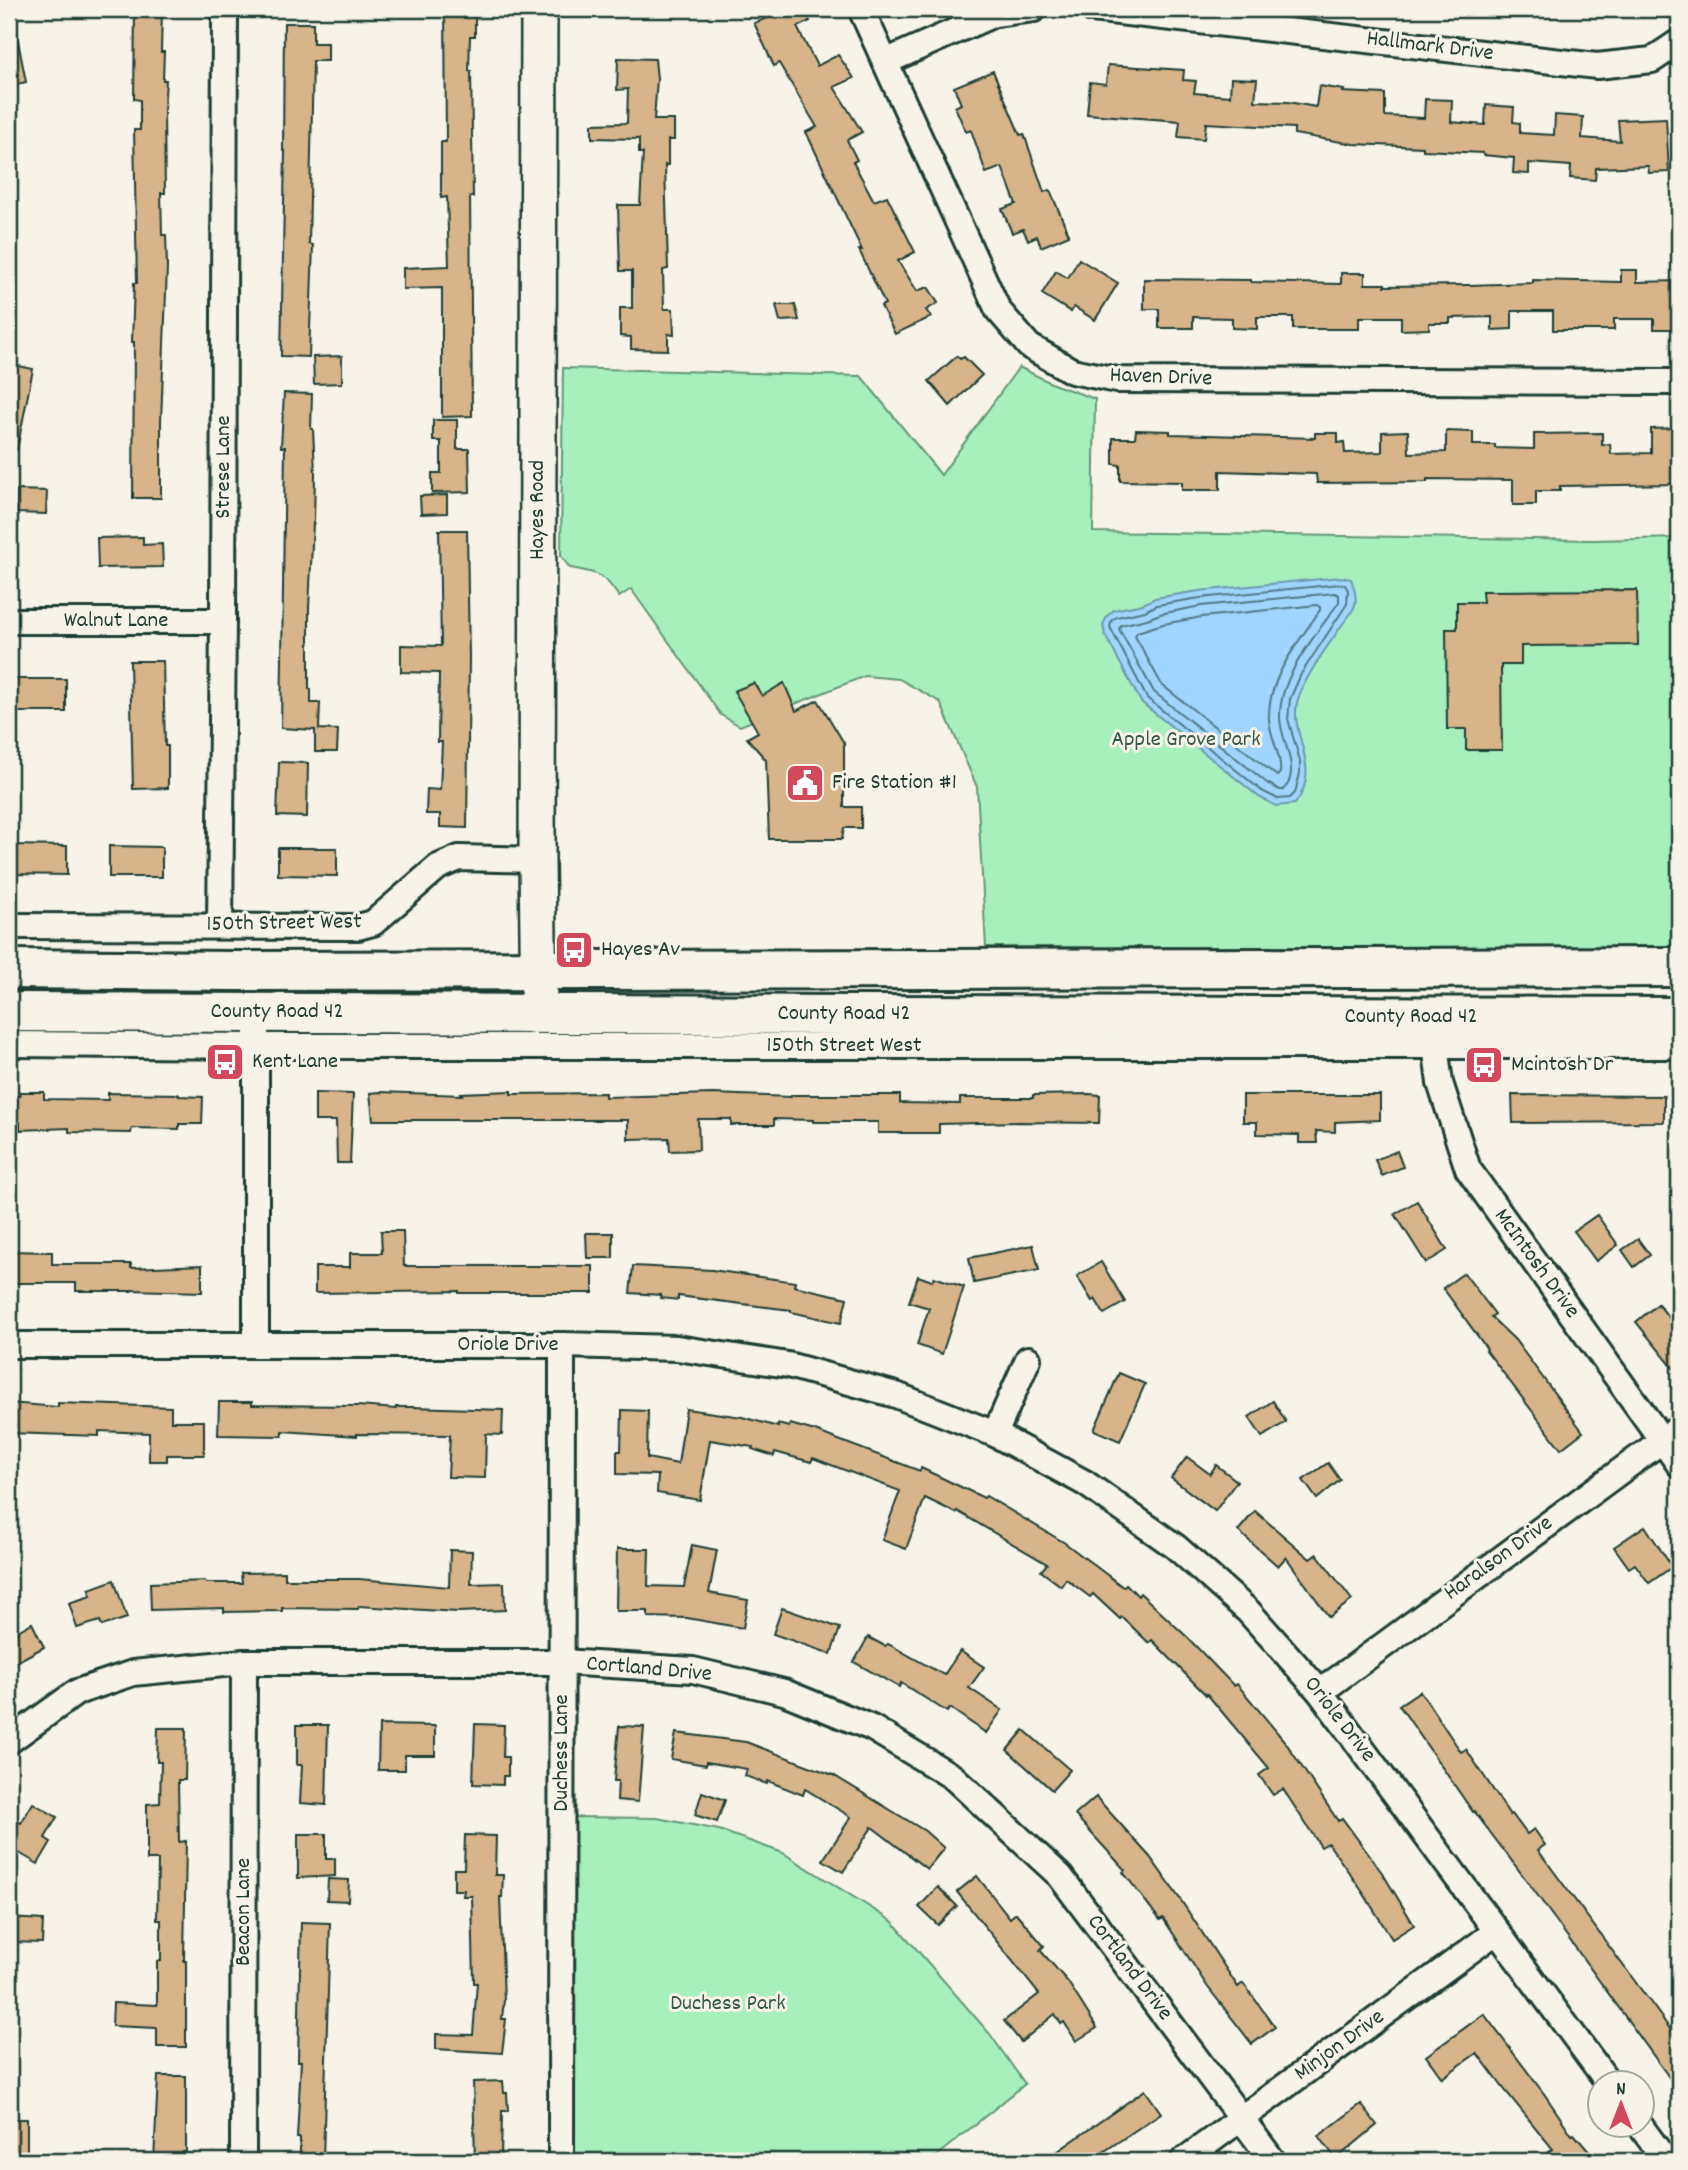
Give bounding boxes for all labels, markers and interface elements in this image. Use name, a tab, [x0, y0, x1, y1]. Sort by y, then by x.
street label: Hallmark Drive	[1365, 23, 1495, 71]
street label: Haven Drive	[1109, 360, 1213, 396]
street label: Strese Lane	[208, 415, 241, 519]
street label: Hayes Road	[522, 460, 555, 560]
street label: Walnut Lane	[64, 605, 168, 638]
park label: Apple Grove Park	[1111, 724, 1261, 757]
public building icon: Fire Station #1	[784, 762, 826, 804]
place label: Fire Station #1	[832, 767, 957, 800]
street label: 150th Street West	[206, 906, 362, 942]
bus stop icon: Hayes Av	[553, 929, 595, 971]
place label: Hayes Av	[601, 934, 681, 967]
street label: County Road 42	[210, 996, 344, 1029]
street label: County Road 42	[777, 998, 911, 1031]
street label: County Road 42	[1344, 1001, 1478, 1034]
street label: 150th Street West	[766, 1030, 922, 1063]
bus stop icon: Kent Lane	[204, 1041, 246, 1083]
bus stop icon: Mcintosh Dr	[1463, 1044, 1505, 1086]
place label: Kent Lane	[252, 1046, 338, 1079]
place label: Mcintosh Dr	[1511, 1049, 1614, 1082]
street label: McIntosh Drive	[1485, 1202, 1587, 1326]
street label: Oriole Drive	[457, 1329, 559, 1362]
street label: Haralson Drive	[1438, 1508, 1560, 1610]
street label: Cortland Drive	[585, 1648, 713, 1692]
street label: Oriole Drive	[1295, 1670, 1383, 1770]
street label: Duchess Lane	[546, 1694, 579, 1812]
street label: Beacon Lane	[228, 1858, 261, 1966]
street label: Cortland Drive	[1078, 1908, 1180, 2028]
park label: Duchess Park	[670, 1988, 786, 2021]
street label: Minjon Drive	[1288, 2002, 1392, 2090]
north arrow	[1586, 2068, 1656, 2138]
text: N	[1616, 2077, 1626, 2104]

